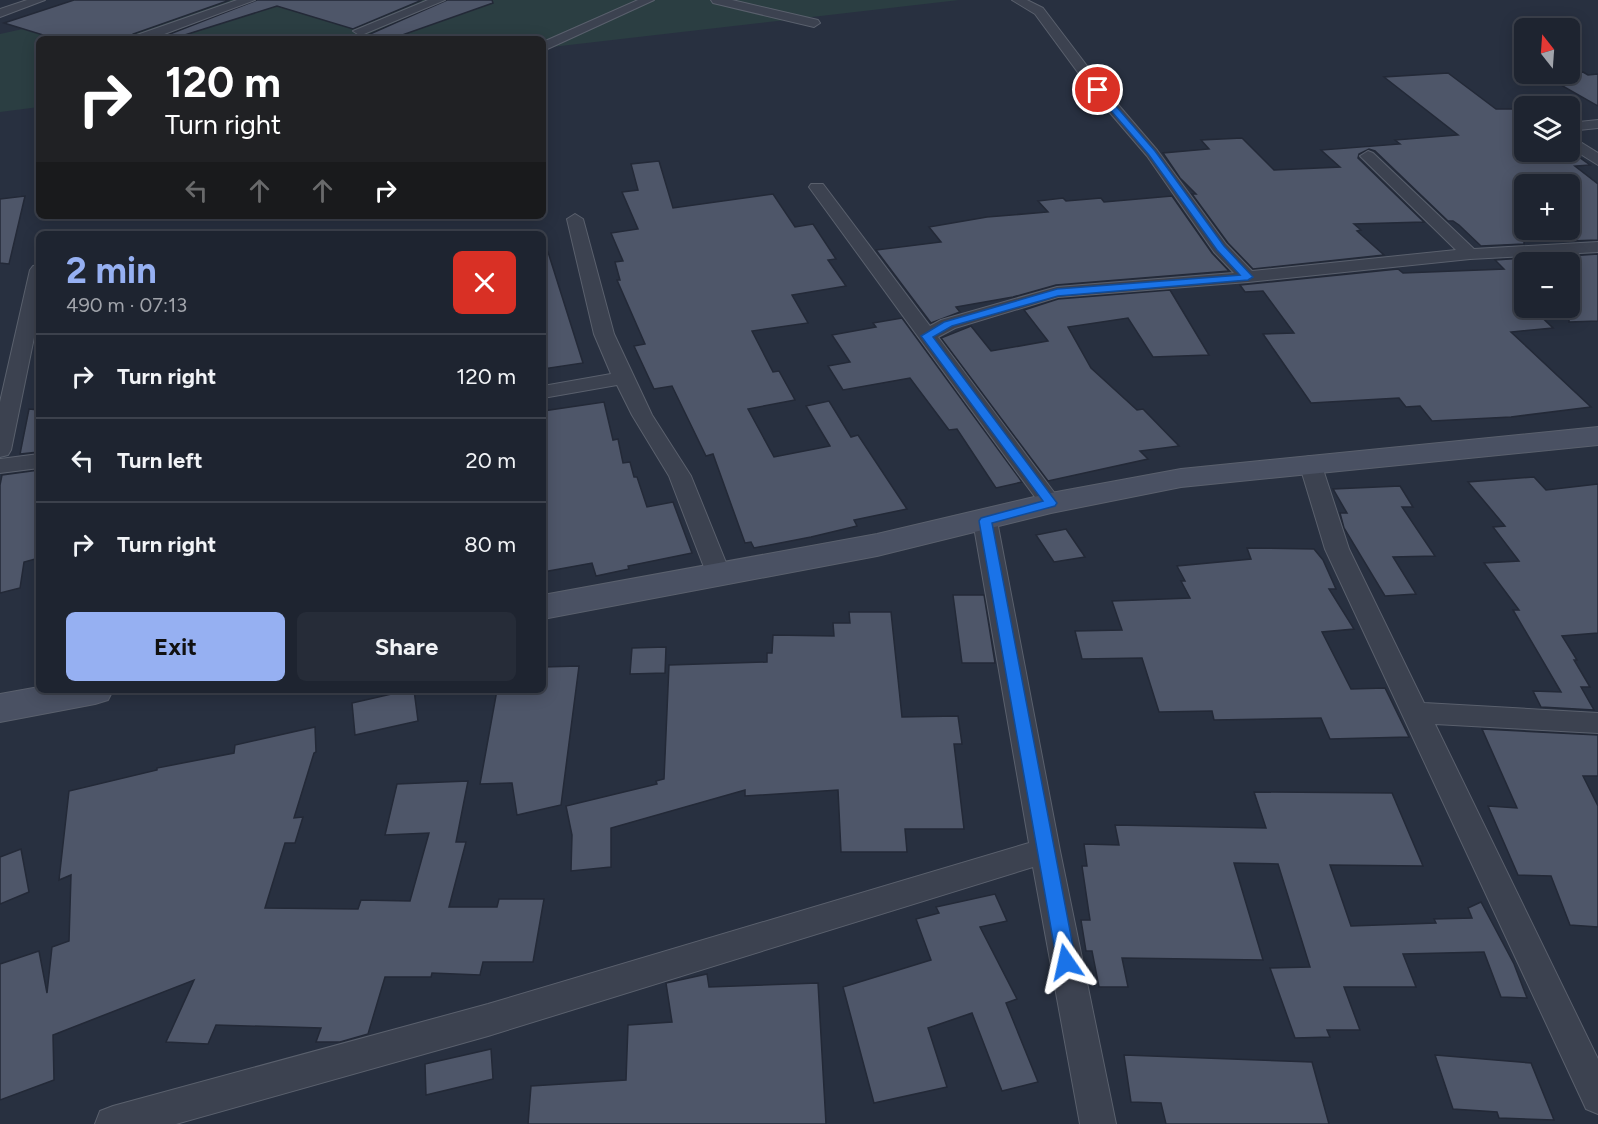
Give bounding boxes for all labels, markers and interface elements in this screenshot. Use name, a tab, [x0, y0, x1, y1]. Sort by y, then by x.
north arrow	[1514, 18, 1580, 84]
map controls	[1514, 18, 1580, 318]
text: 120 m	[165, 57, 281, 108]
icon: right	[66, 60, 144, 138]
pin	[1072, 64, 1123, 115]
icon: arrive	[1081, 73, 1114, 106]
button: layers	[1514, 96, 1580, 162]
text: Turn right	[165, 108, 281, 141]
icon: left	[180, 174, 213, 207]
icon: ahead	[243, 174, 276, 207]
icon: ahead	[306, 174, 339, 207]
icon: right	[369, 174, 402, 207]
button: +	[1514, 174, 1580, 240]
text: 2 min	[66, 249, 157, 292]
button: close	[453, 251, 516, 314]
button: −	[1514, 252, 1580, 318]
text: 490 m · 07:13	[66, 293, 187, 317]
icon: right	[66, 360, 99, 393]
text: Turn right	[117, 363, 216, 390]
text: 120 m	[456, 363, 516, 390]
icon: left	[66, 444, 99, 477]
text: Turn left	[117, 447, 203, 474]
text: 20 m	[465, 447, 516, 474]
icon: right	[66, 528, 99, 561]
text: Turn right	[117, 531, 216, 558]
text: 80 m	[464, 531, 516, 558]
button: Exit	[66, 612, 285, 681]
button: Share	[297, 612, 516, 681]
position arrow	[1034, 930, 1098, 994]

